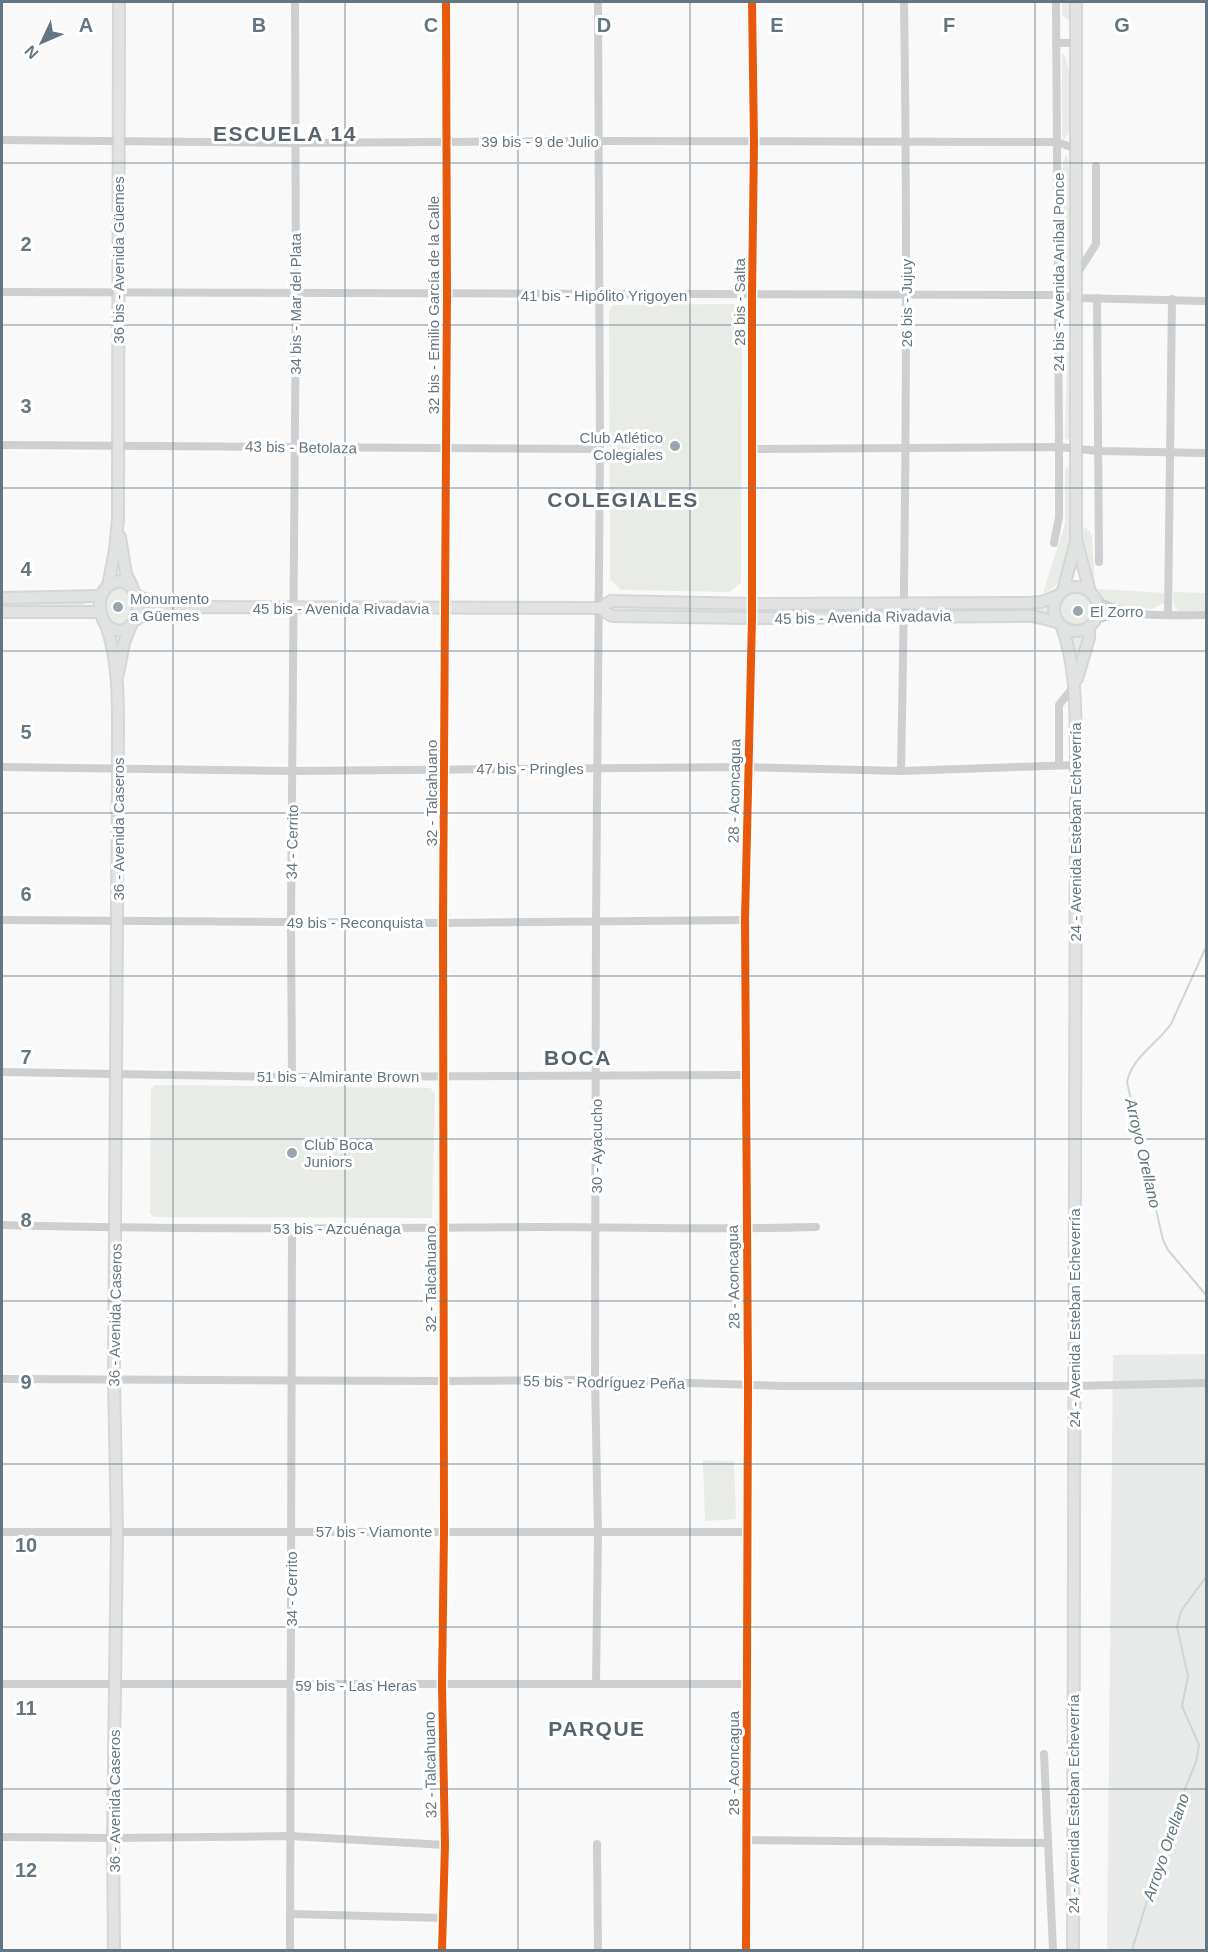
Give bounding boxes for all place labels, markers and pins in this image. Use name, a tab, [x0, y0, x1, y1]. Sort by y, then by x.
place label: Club Atlético Colegiales	[580, 429, 663, 463]
marker: Club Atlético Colegiales	[668, 439, 682, 453]
place label: Monumento a Güemes	[130, 590, 209, 624]
marker: Monumento a Güemes	[111, 600, 125, 614]
place label: El Zorro	[1090, 603, 1143, 620]
marker: El Zorro	[1071, 604, 1085, 618]
place label: Club Boca Juniors	[304, 1136, 374, 1170]
marker: Club Boca Juniors	[285, 1146, 299, 1160]

